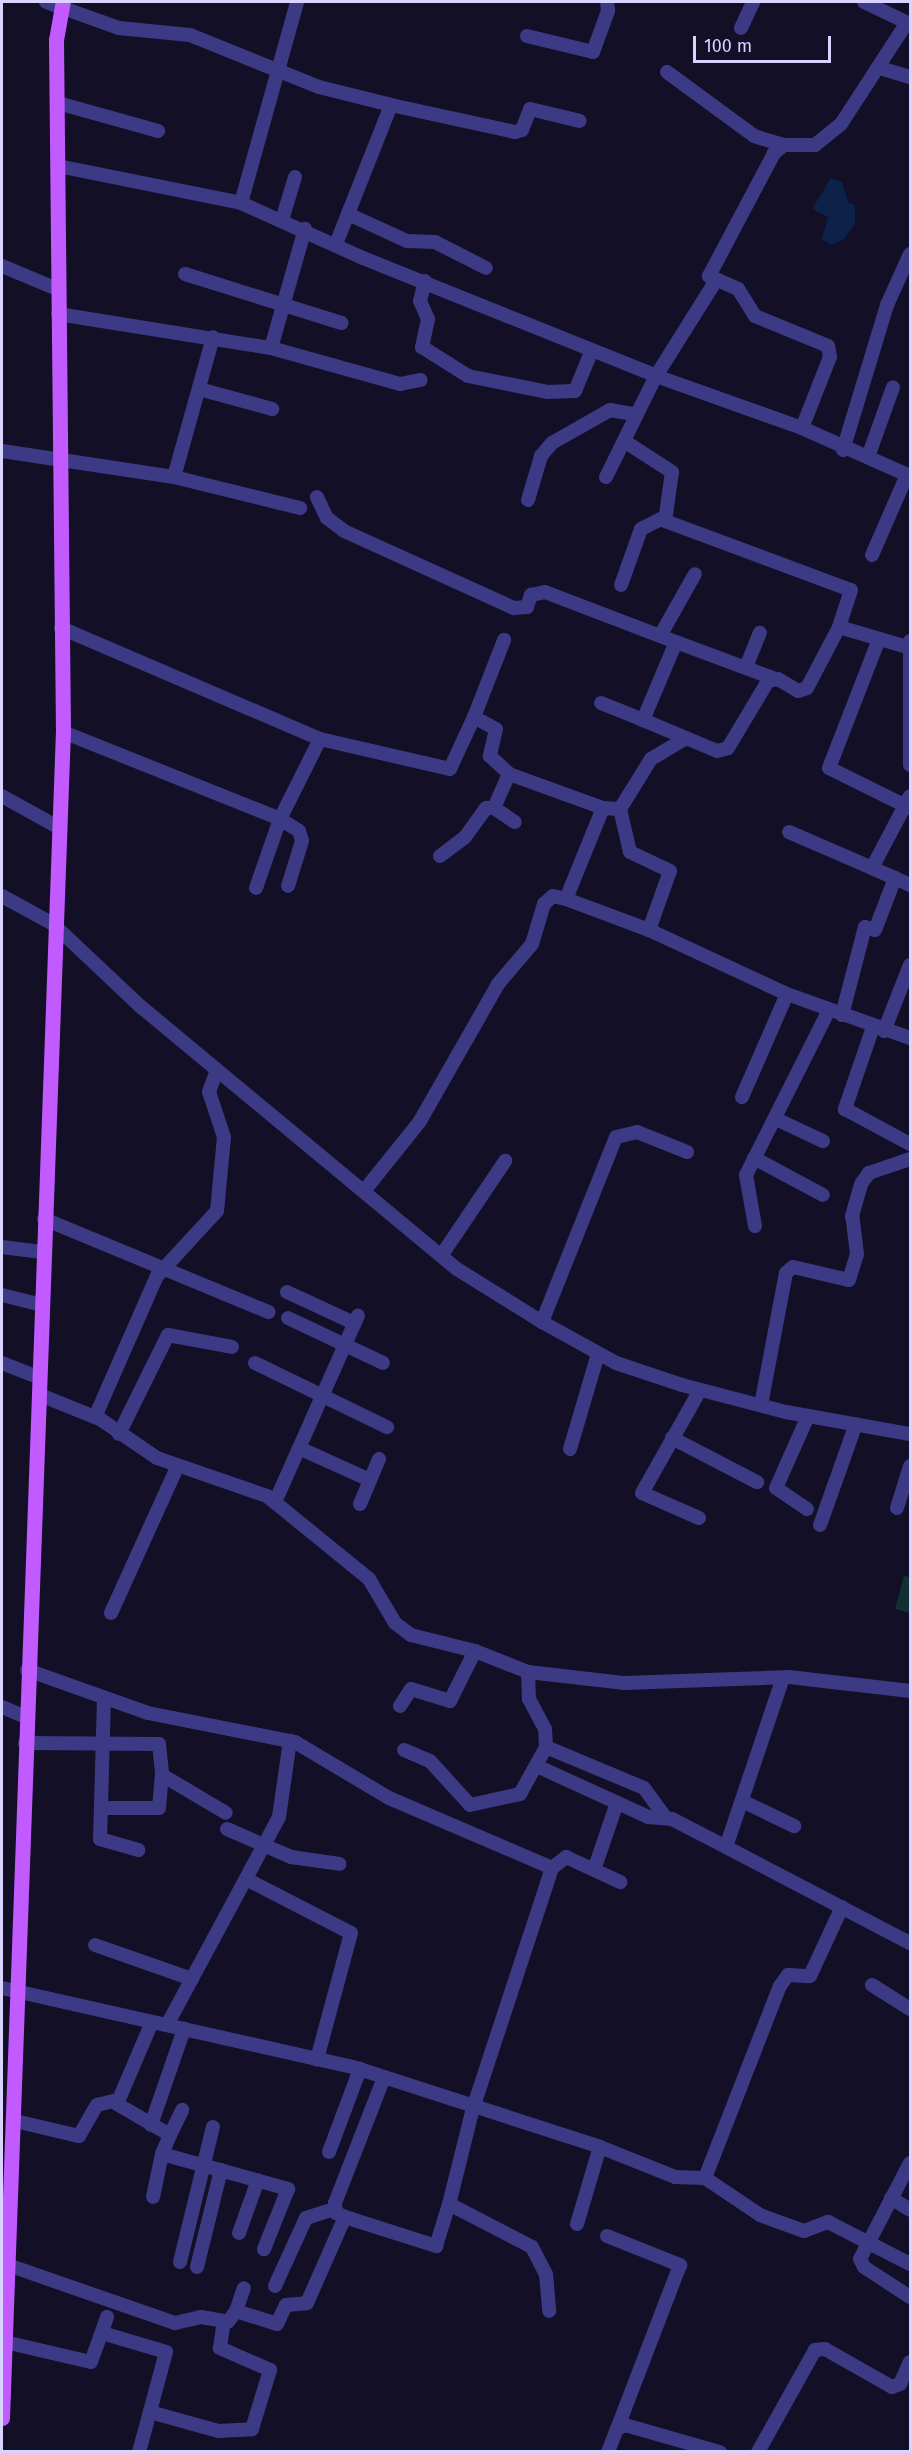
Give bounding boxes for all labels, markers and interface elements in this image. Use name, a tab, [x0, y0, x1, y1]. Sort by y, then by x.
scale bar	[696, 24, 834, 62]
text: 100 m	[704, 35, 752, 57]

